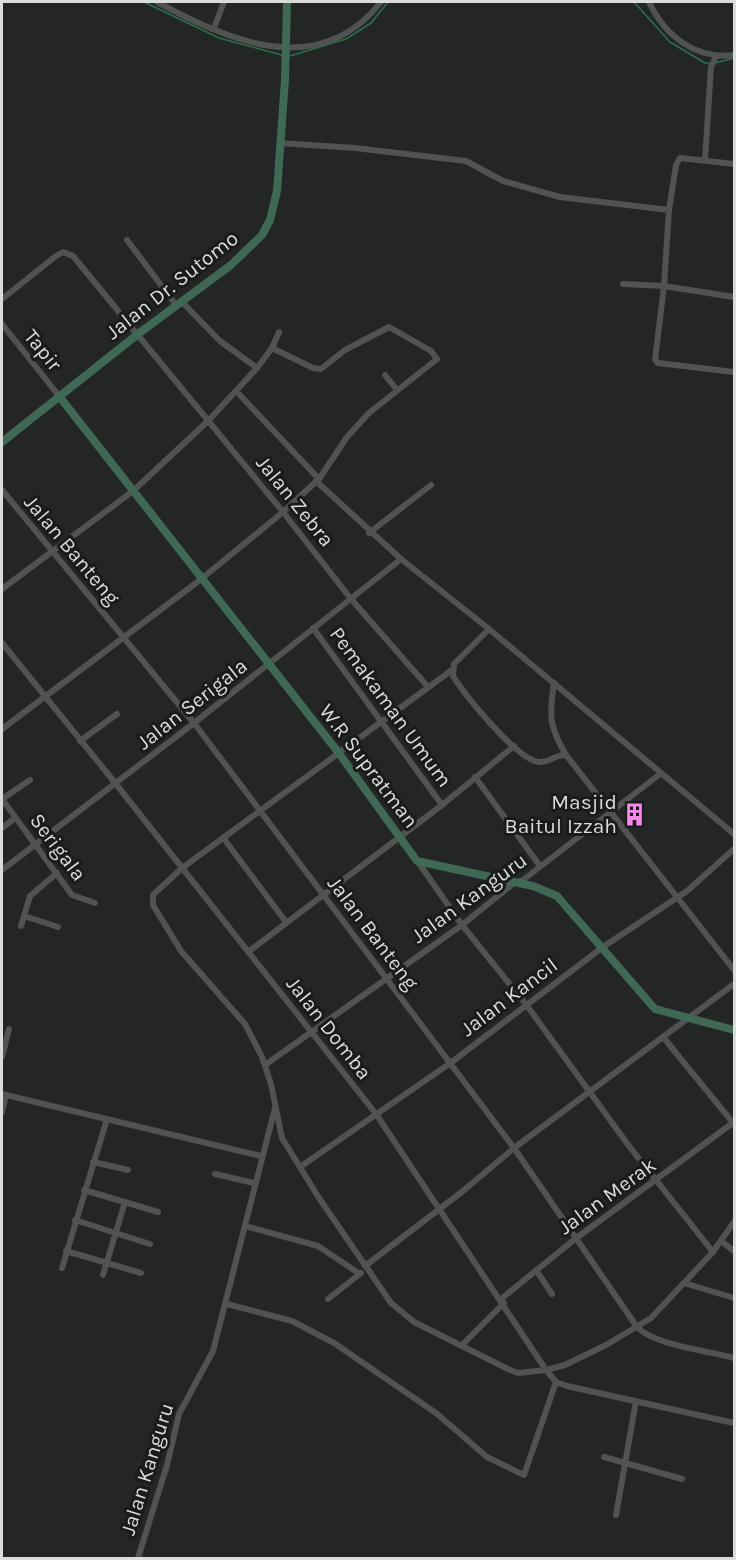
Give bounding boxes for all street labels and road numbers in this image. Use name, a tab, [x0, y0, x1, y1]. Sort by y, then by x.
street label: Jalan Dr. Sutomo	[101, 226, 243, 344]
street label: Tapir	[19, 324, 67, 376]
street label: Jalan Zebra	[251, 451, 339, 551]
street label: Jalan Banteng	[19, 490, 125, 610]
street label: Pemakaman Umum	[325, 622, 457, 792]
street label: Jalan Serigala	[132, 654, 252, 754]
street label: W.R Supratman	[315, 699, 423, 833]
street label: Serigala	[25, 809, 91, 885]
street label: Jalan Kanguru	[407, 848, 531, 948]
street label: Jalan Banteng	[323, 872, 423, 994]
street label: Jalan Kancil	[456, 953, 562, 1041]
street label: Jalan Domba	[281, 972, 377, 1084]
street label: Jalan Merak	[554, 1152, 661, 1239]
street label: Jalan Kanguru	[115, 1400, 179, 1538]

